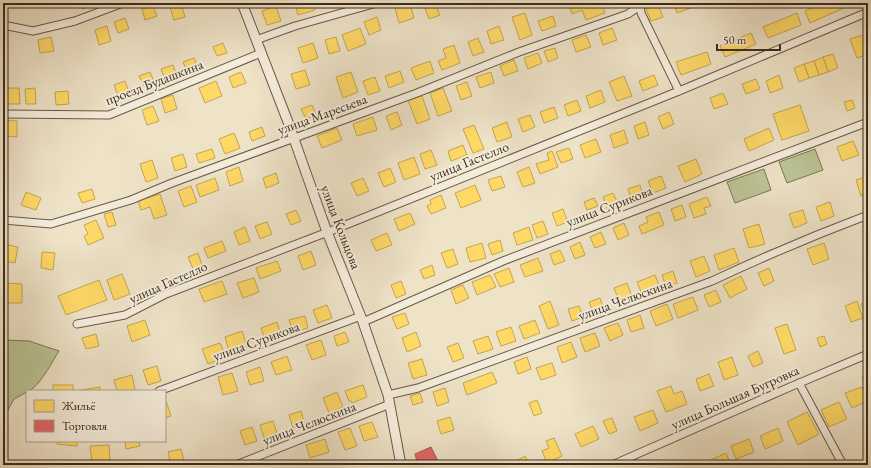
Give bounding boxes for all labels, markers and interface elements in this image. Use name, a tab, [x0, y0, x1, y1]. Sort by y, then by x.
scale bar	[717, 26, 780, 52]
text: 50 m	[723, 32, 747, 48]
street label: проезд Будашкина	[102, 55, 206, 109]
street label: улица Маресьева	[275, 89, 370, 139]
street label: улица Гастелло	[427, 137, 511, 185]
street label: улица Сурикова	[563, 181, 655, 231]
street label: улица Кольцова	[317, 182, 365, 272]
street label: улица Гастелло	[126, 257, 210, 307]
street label: улица Челюскина	[575, 273, 675, 324]
street label: улица Сурикова	[210, 317, 302, 365]
street label: улица Большая Бугровка	[668, 360, 802, 433]
legend	[26, 390, 166, 442]
street label: улица Челюскина	[260, 397, 359, 449]
text: Жильё	[61, 398, 96, 414]
text: Торговля	[62, 418, 108, 434]

